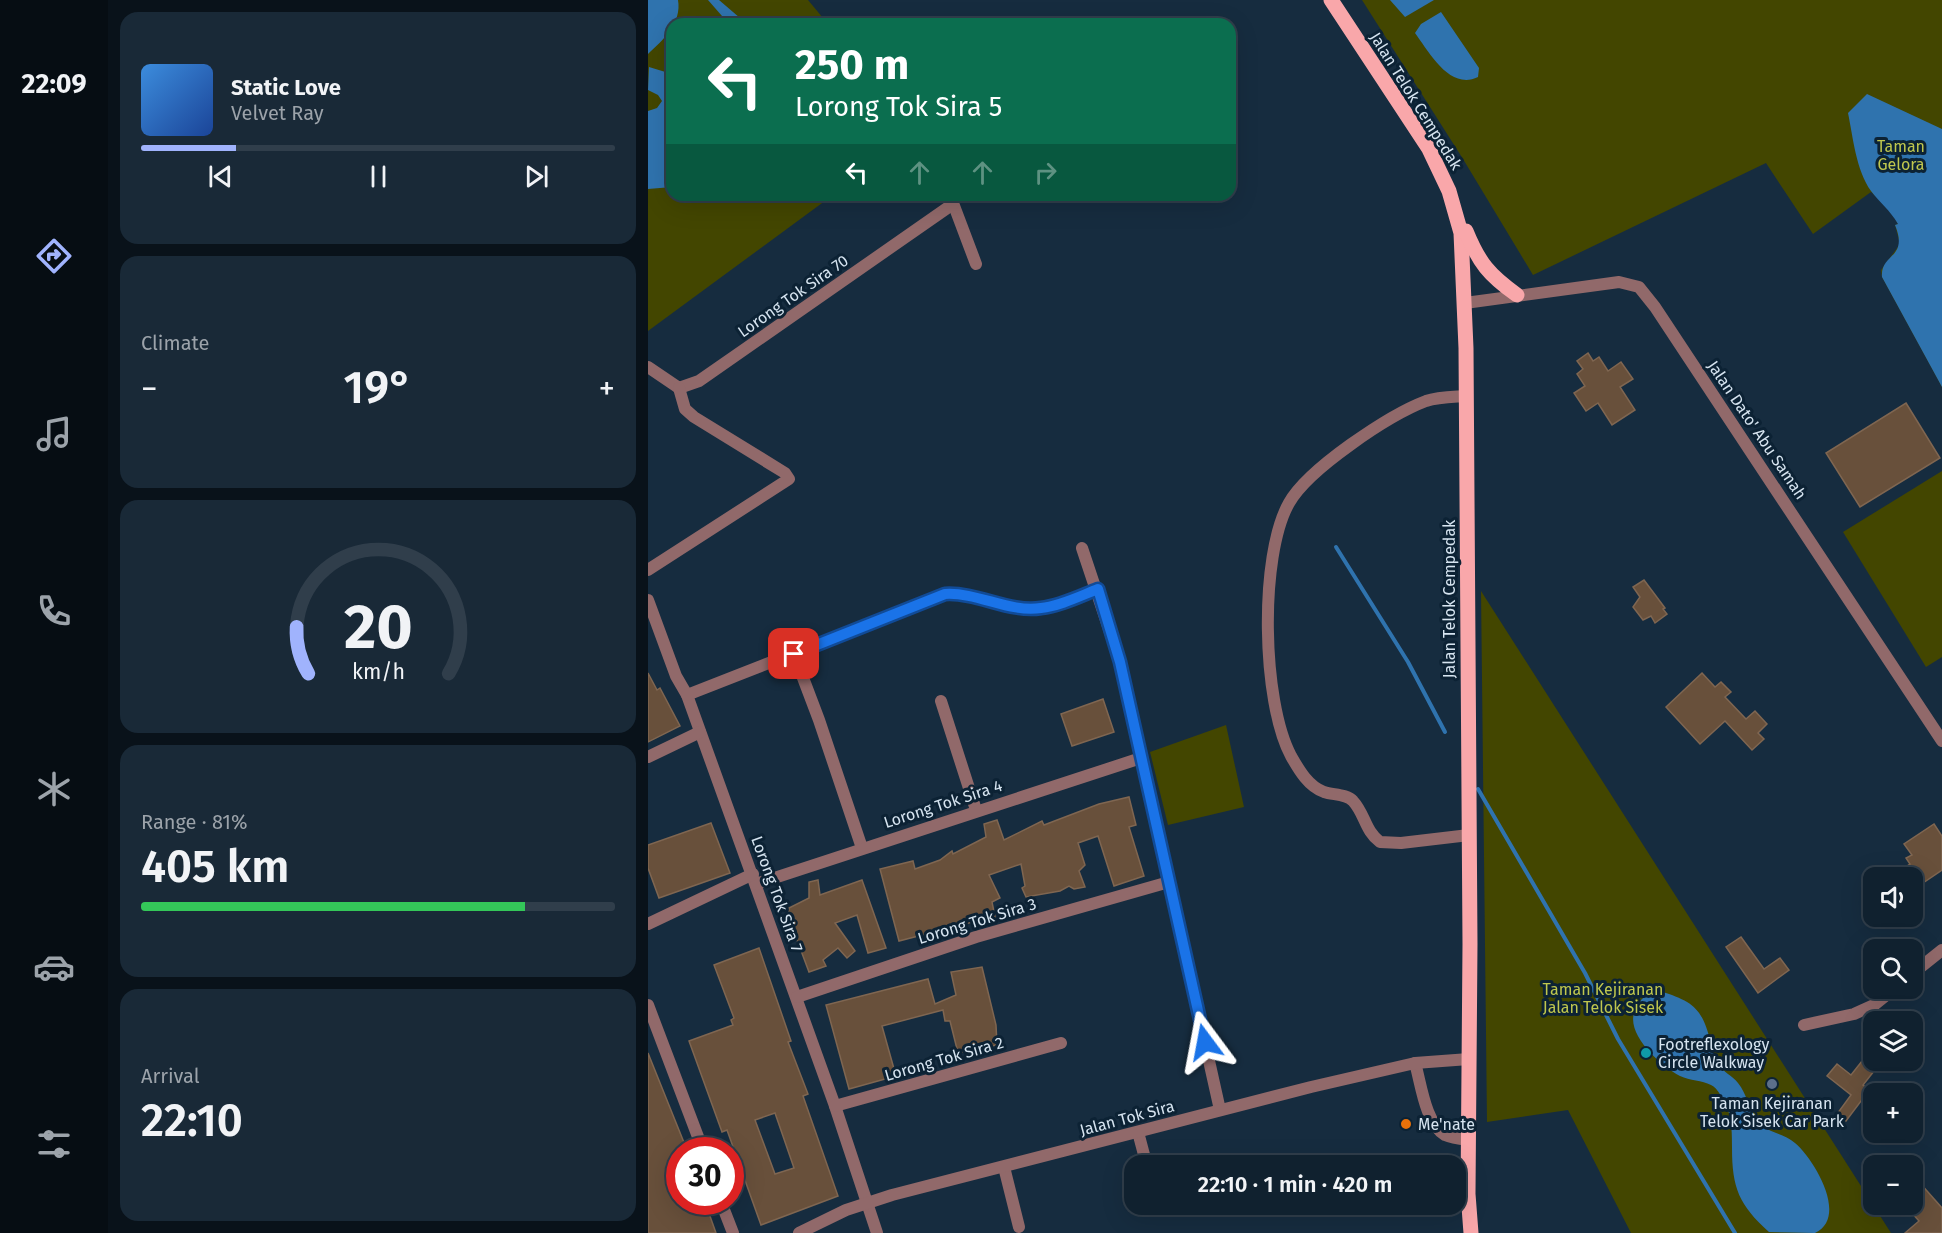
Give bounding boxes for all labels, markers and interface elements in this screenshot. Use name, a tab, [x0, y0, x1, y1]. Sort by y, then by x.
street label: Jalan Telok Cempedak	[1366, 29, 1467, 174]
text: 250 m	[795, 40, 909, 90]
icon: left	[696, 42, 774, 120]
text: 22:09	[21, 68, 87, 100]
text: Static Love	[231, 74, 341, 101]
text: Lorong Tok Sira 5	[795, 91, 1002, 123]
text: Velvet Ray	[231, 101, 324, 125]
park label: Taman Gelora	[1877, 137, 1925, 174]
icon: left	[840, 156, 873, 189]
icon: ahead	[903, 156, 936, 189]
icon: ahead	[966, 156, 999, 189]
icon: right	[1029, 156, 1062, 189]
icon: previous	[204, 160, 237, 193]
icon: pause	[362, 160, 395, 193]
icon: next	[520, 160, 553, 193]
icon: directions	[33, 235, 75, 277]
street label: Lorong Tok Sira 70	[734, 251, 852, 341]
text: Climate	[141, 331, 209, 355]
street label: Jalan Dato' Abu Samah	[1704, 357, 1810, 503]
text: 19°	[344, 361, 412, 415]
text: −	[141, 369, 158, 409]
text: +	[599, 369, 615, 409]
icon: music	[33, 413, 75, 455]
street label: Jalan Telok Cempedak	[1440, 519, 1459, 678]
icon: phone	[33, 590, 75, 632]
text: 20	[344, 590, 412, 665]
pin	[768, 628, 819, 679]
icon: arrive	[777, 637, 810, 670]
text: km/h	[351, 659, 405, 685]
icon: climate	[33, 768, 75, 810]
street label: Lorong Tok Sira 4	[881, 776, 1005, 832]
text: Range · 81%	[141, 810, 247, 834]
street label: Lorong Tok Sira 7	[747, 833, 807, 955]
text: 405 km	[141, 840, 289, 894]
map controls	[1863, 867, 1923, 1215]
button: sound	[1863, 867, 1923, 927]
street label: Lorong Tok Sira 3	[915, 894, 1039, 948]
button: search	[1863, 939, 1923, 999]
icon: car	[33, 946, 75, 988]
park label: Taman Kejiranan Jalan Telok Sisek	[1543, 980, 1664, 1017]
position arrow	[1173, 1010, 1237, 1074]
button: layers	[1863, 1011, 1923, 1071]
street label: Lorong Tok Sira 2	[882, 1033, 1006, 1085]
place label: Footreflexology Circle Walkway	[1658, 1035, 1769, 1072]
marker: Footreflexology Circle Walkway	[1639, 1046, 1653, 1060]
text: Arrival	[141, 1064, 200, 1088]
marker: Taman Kejiranan Telok Sisek Car Park	[1765, 1077, 1779, 1091]
button: +	[1863, 1083, 1923, 1143]
text: 22:10	[141, 1094, 243, 1148]
place label: Taman Kejiranan Telok Sisek Car Park	[1700, 1094, 1845, 1131]
street label: Jalan Tok Sira	[1078, 1096, 1176, 1140]
place label: Me'nate	[1418, 1115, 1475, 1134]
marker: Me'nate	[1399, 1117, 1413, 1131]
icon: filters	[33, 1123, 75, 1165]
speed limit sign: 30	[666, 1137, 744, 1215]
button: −	[1863, 1155, 1923, 1215]
text: 22:10 · 1 min · 420 m	[1198, 1171, 1392, 1198]

